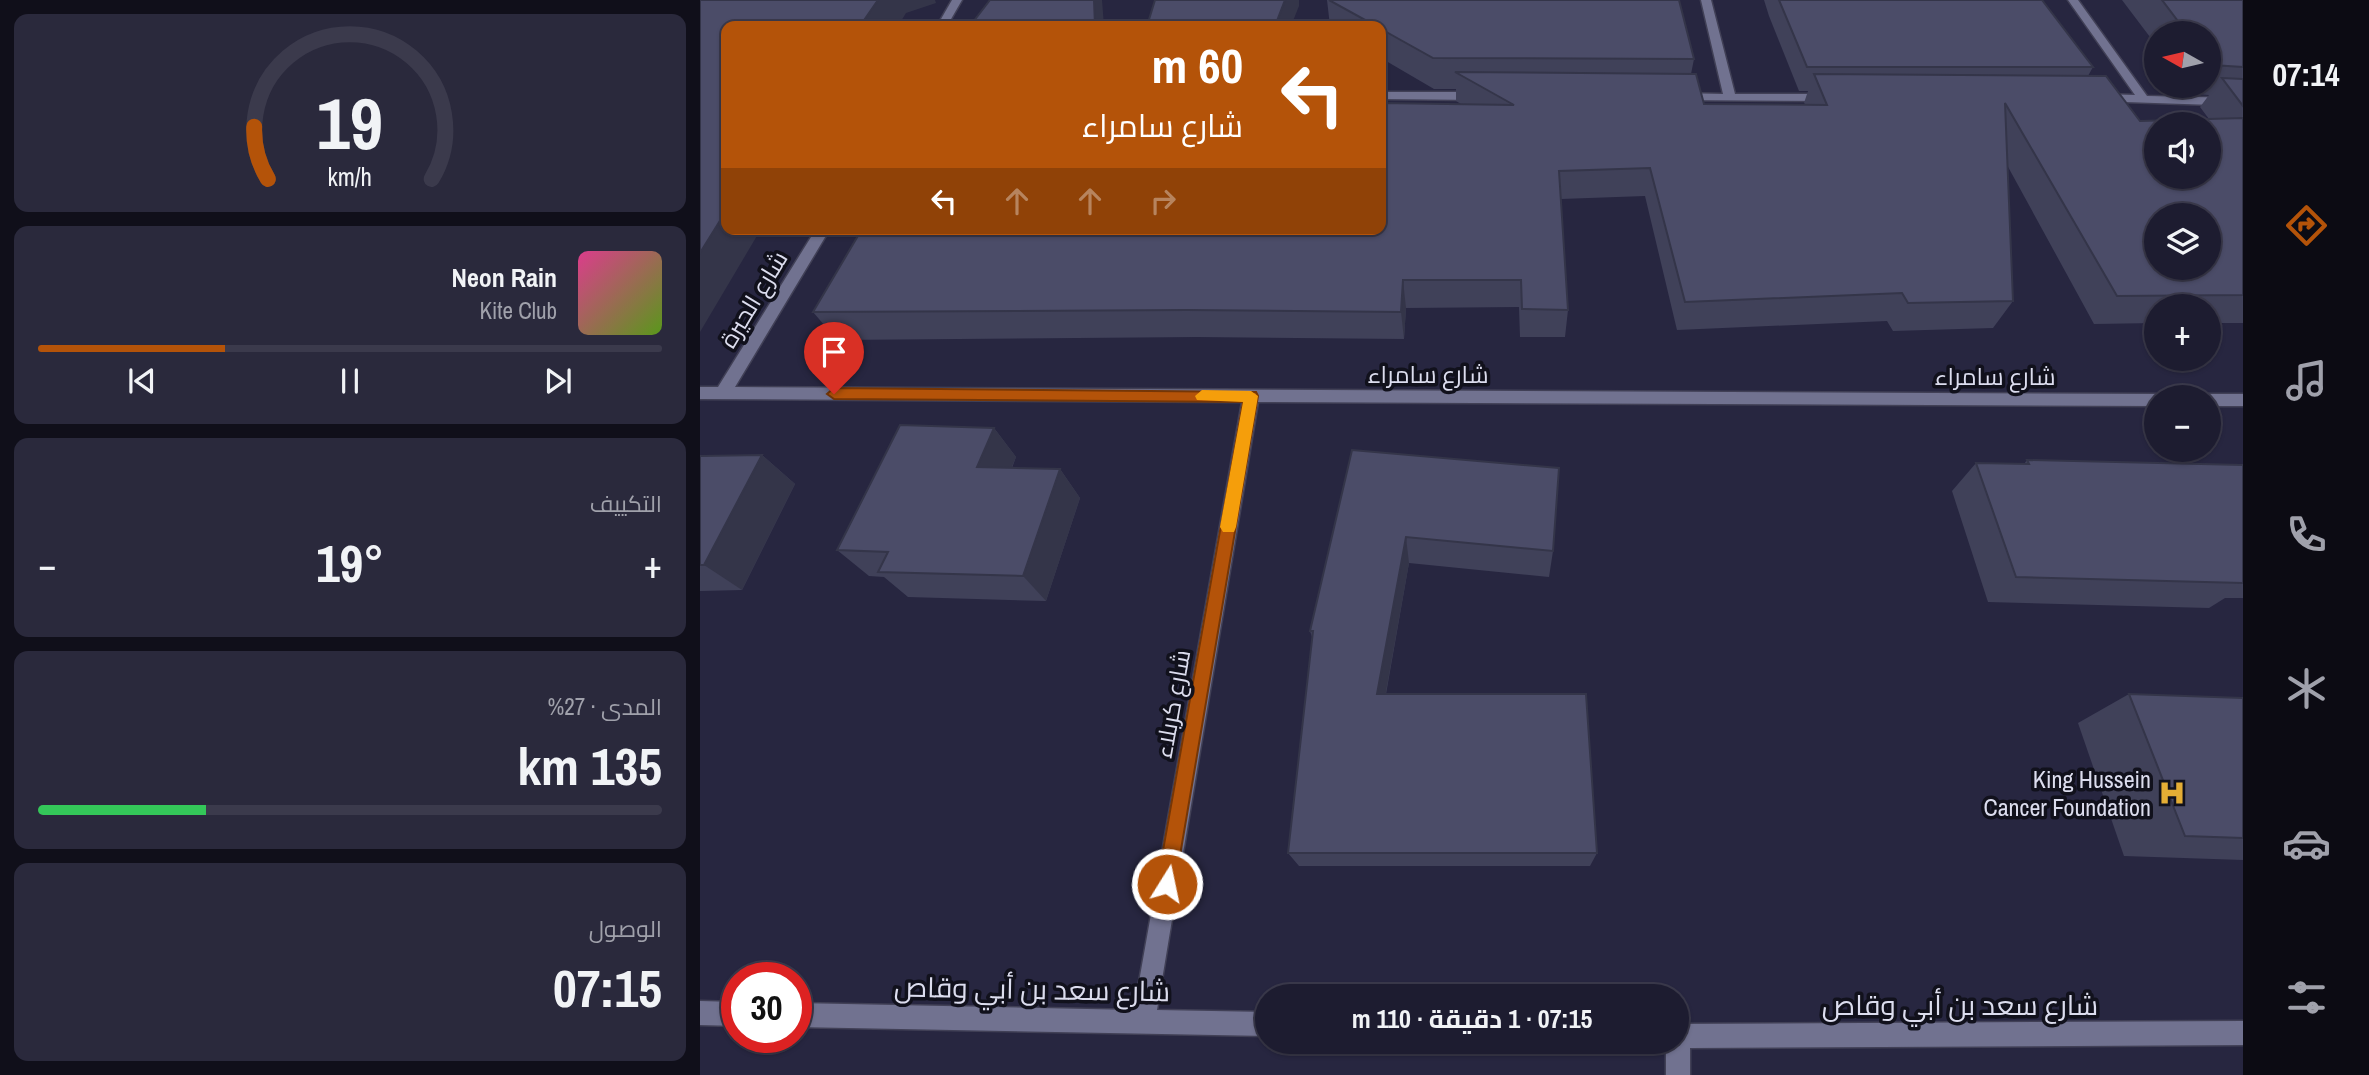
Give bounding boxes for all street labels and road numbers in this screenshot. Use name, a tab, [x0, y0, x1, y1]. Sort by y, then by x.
street label: شارع الحيرة	[712, 245, 795, 354]
street label: شارع سامراء	[1367, 358, 1489, 391]
street label: شارع سامراء	[1934, 360, 2056, 393]
street label: شارع كربلاء	[1147, 647, 1198, 761]
street label: شارع سعد بن أبي وقاص	[893, 968, 1171, 1013]
street label: شارع سعد بن أبي وقاص	[1822, 986, 2098, 1027]

